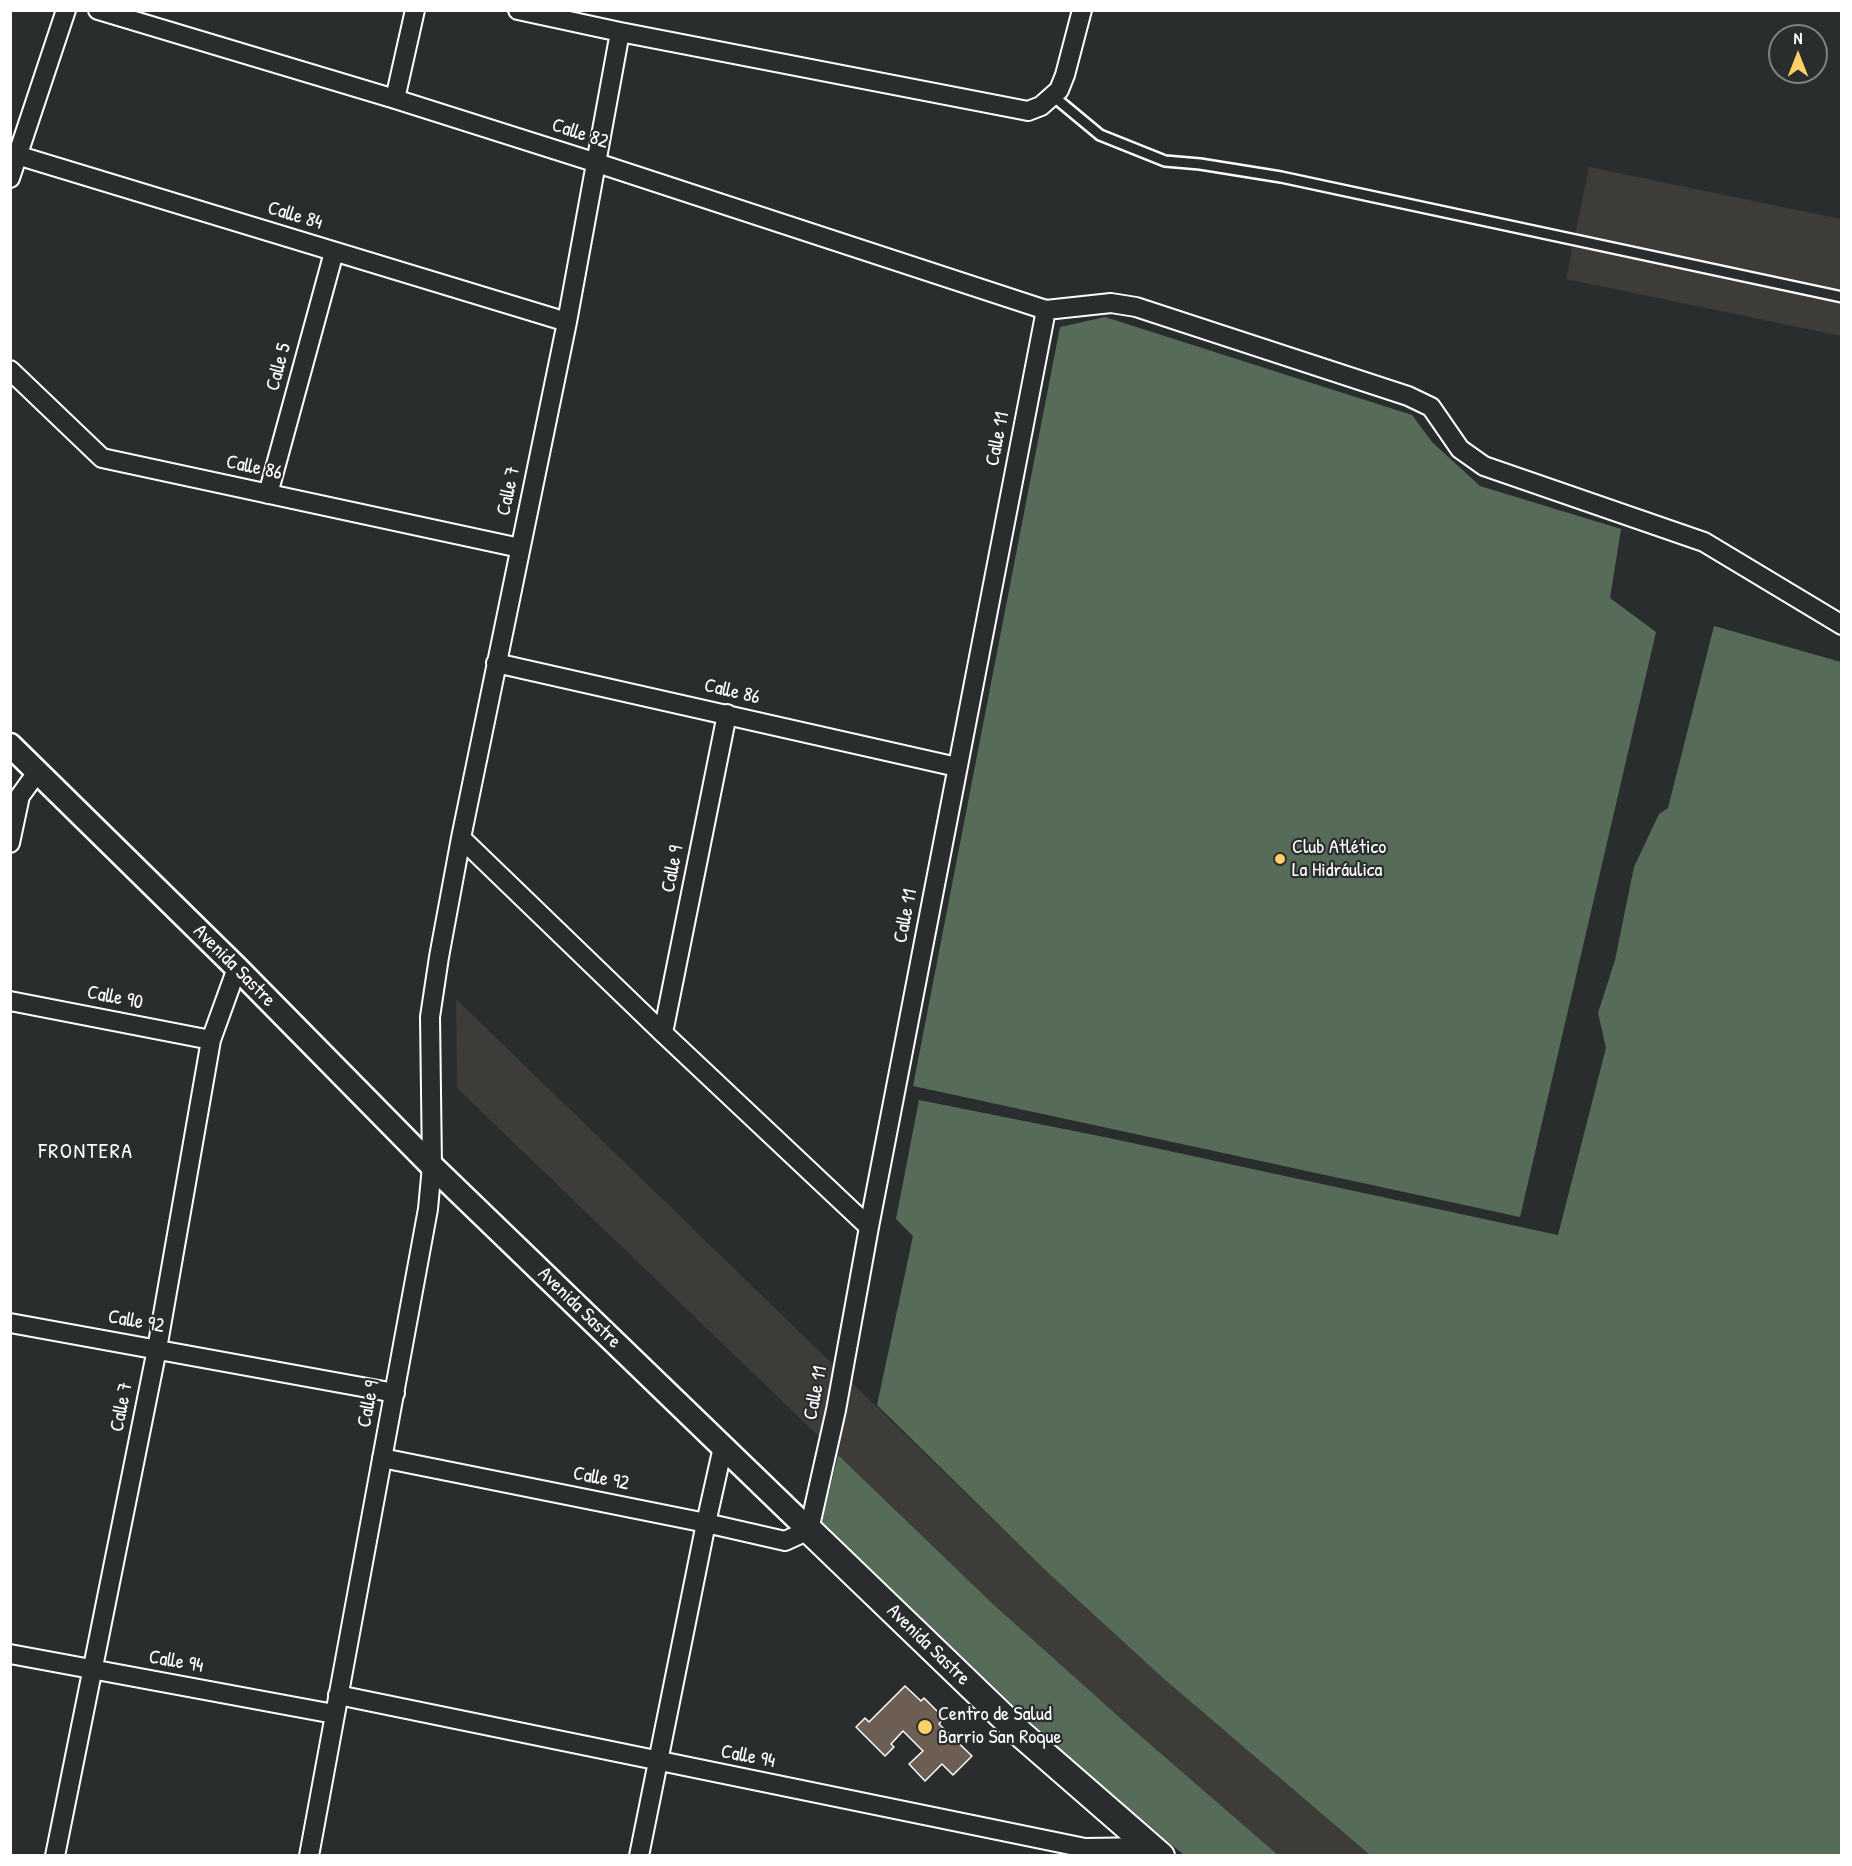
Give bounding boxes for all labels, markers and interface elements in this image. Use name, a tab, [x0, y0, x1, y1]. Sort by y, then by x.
north arrow	[1768, 24, 1828, 84]
text: N	[1794, 27, 1802, 49]
street label: Calle 82	[549, 114, 611, 154]
street label: Calle 84	[265, 196, 325, 236]
street label: Calle 5	[261, 340, 297, 394]
street label: Calle 11	[981, 410, 1015, 468]
street label: Calle 86	[224, 450, 284, 486]
street label: Calle 7	[492, 464, 526, 518]
street label: Calle 86	[702, 674, 762, 710]
place label: Club Atlético La Hidráulica	[1292, 836, 1386, 883]
street label: Calle 9	[657, 843, 689, 895]
marker: Club Atlético La Hidráulica	[1273, 852, 1287, 866]
street label: Calle 11	[889, 887, 923, 945]
street label: Avenida Sastre	[188, 920, 280, 1012]
street label: Calle 90	[85, 981, 145, 1015]
district label: FRONTERA	[39, 1139, 133, 1165]
street label: Avenida Sastre	[532, 1262, 626, 1354]
street label: Calle 92	[106, 1305, 166, 1339]
street label: Calle 11	[799, 1364, 833, 1422]
street label: Calle 9	[353, 1378, 385, 1430]
street label: Calle 7	[105, 1380, 139, 1434]
street label: Calle 92	[571, 1462, 631, 1496]
street label: Avenida Sastre	[881, 1599, 975, 1691]
street label: Calle 94	[147, 1645, 205, 1679]
place label: Centro de Salud Barrio San Roque	[938, 1703, 1062, 1750]
marker: Centro de Salud Barrio San Roque	[916, 1718, 934, 1736]
street label: Calle 94	[719, 1740, 777, 1774]

